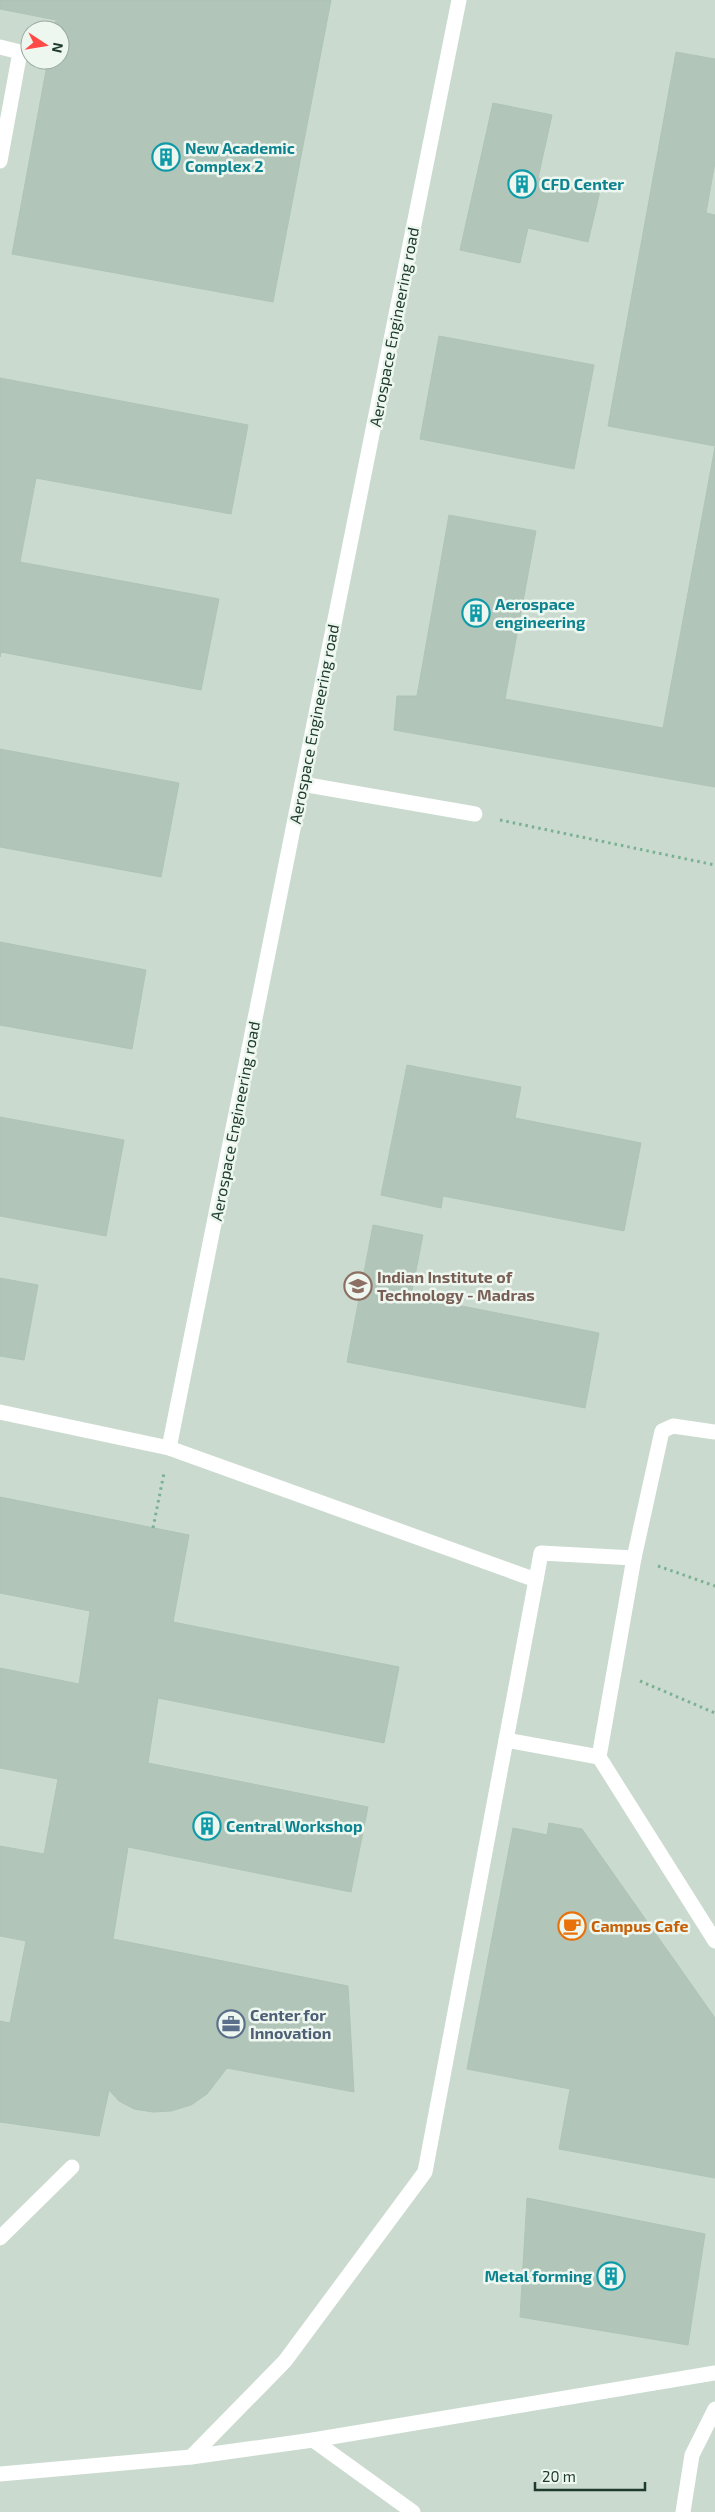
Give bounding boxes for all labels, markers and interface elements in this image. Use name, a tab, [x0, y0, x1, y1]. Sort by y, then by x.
north arrow	[20, 20, 70, 70]
text: N	[49, 41, 68, 55]
place label: New Academic Complex 2	[185, 138, 295, 175]
building icon: New Academic Complex 2	[151, 142, 181, 172]
building icon: CFD Center	[507, 169, 537, 199]
place label: CFD Center	[541, 174, 624, 193]
street label: Aerospace Engineering road	[365, 225, 422, 428]
place label: Aerospace engineering	[495, 594, 586, 631]
building icon: Aerospace engineering	[461, 598, 491, 628]
street label: Aerospace Engineering road	[285, 622, 342, 825]
street label: Aerospace Engineering road	[206, 1019, 263, 1222]
place label: Indian Institute of Technology - Madras	[377, 1267, 535, 1305]
school or university icon: Indian Institute of Technology - Madras	[343, 1271, 373, 1301]
building icon: Central Workshop	[192, 1811, 222, 1841]
place label: Central Workshop	[226, 1816, 362, 1835]
cafe icon: Campus Cafe	[557, 1911, 587, 1941]
place label: Campus Cafe	[591, 1916, 689, 1935]
place label: Center for Innovation	[250, 2005, 331, 2042]
office icon: Center for Innovation	[216, 2009, 246, 2039]
building icon: Metal forming	[596, 2261, 626, 2291]
place label: Metal forming	[484, 2266, 593, 2285]
scale bar	[535, 2460, 645, 2492]
text: 20 m	[542, 2467, 576, 2485]

